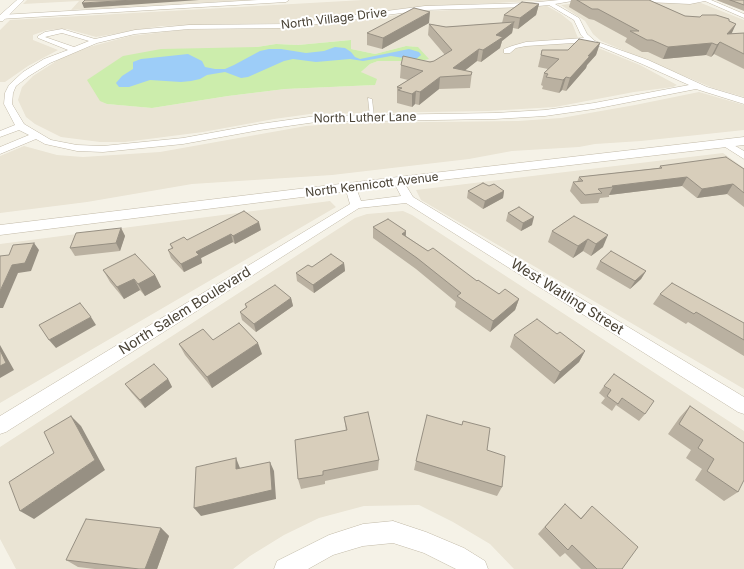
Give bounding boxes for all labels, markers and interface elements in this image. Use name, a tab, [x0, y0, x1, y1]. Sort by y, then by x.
street label: North Village Drive	[280, 5, 388, 33]
street label: North Luther Lane	[314, 110, 416, 126]
street label: North Kennicott Avenue	[305, 170, 439, 200]
street label: West Watling Street	[508, 255, 626, 339]
street label: North Salem Boulevard	[116, 264, 254, 358]

